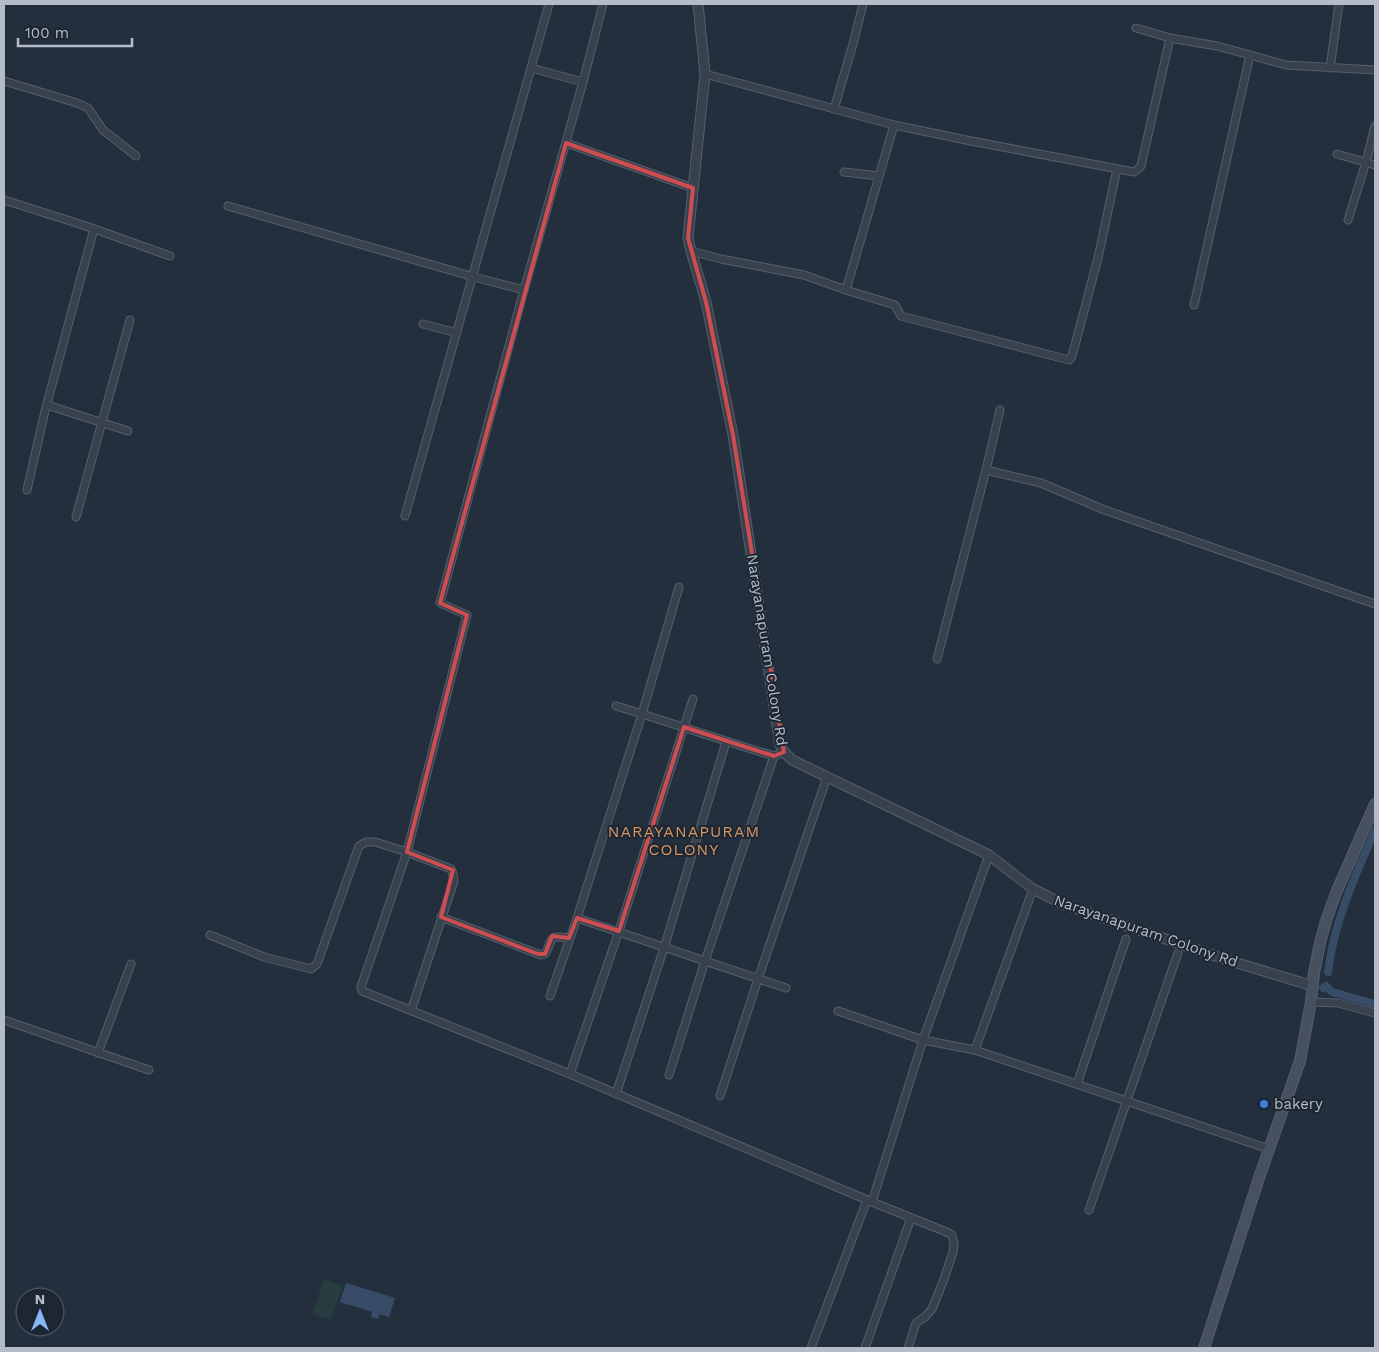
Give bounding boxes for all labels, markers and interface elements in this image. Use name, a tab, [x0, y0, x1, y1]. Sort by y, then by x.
scale bar	[18, 15, 131, 47]
text: 100 m	[25, 24, 69, 42]
street label: Narayanapuram Colony Rd	[743, 553, 791, 747]
district label: NARAYANAPURAM COLONY	[608, 822, 760, 859]
street label: Narayanapuram Colony Rd	[1052, 891, 1240, 971]
place label: bakery	[1274, 1095, 1323, 1113]
marker: bakery	[1258, 1098, 1270, 1110]
north arrow	[15, 1287, 65, 1337]
text: N	[35, 1291, 45, 1307]

